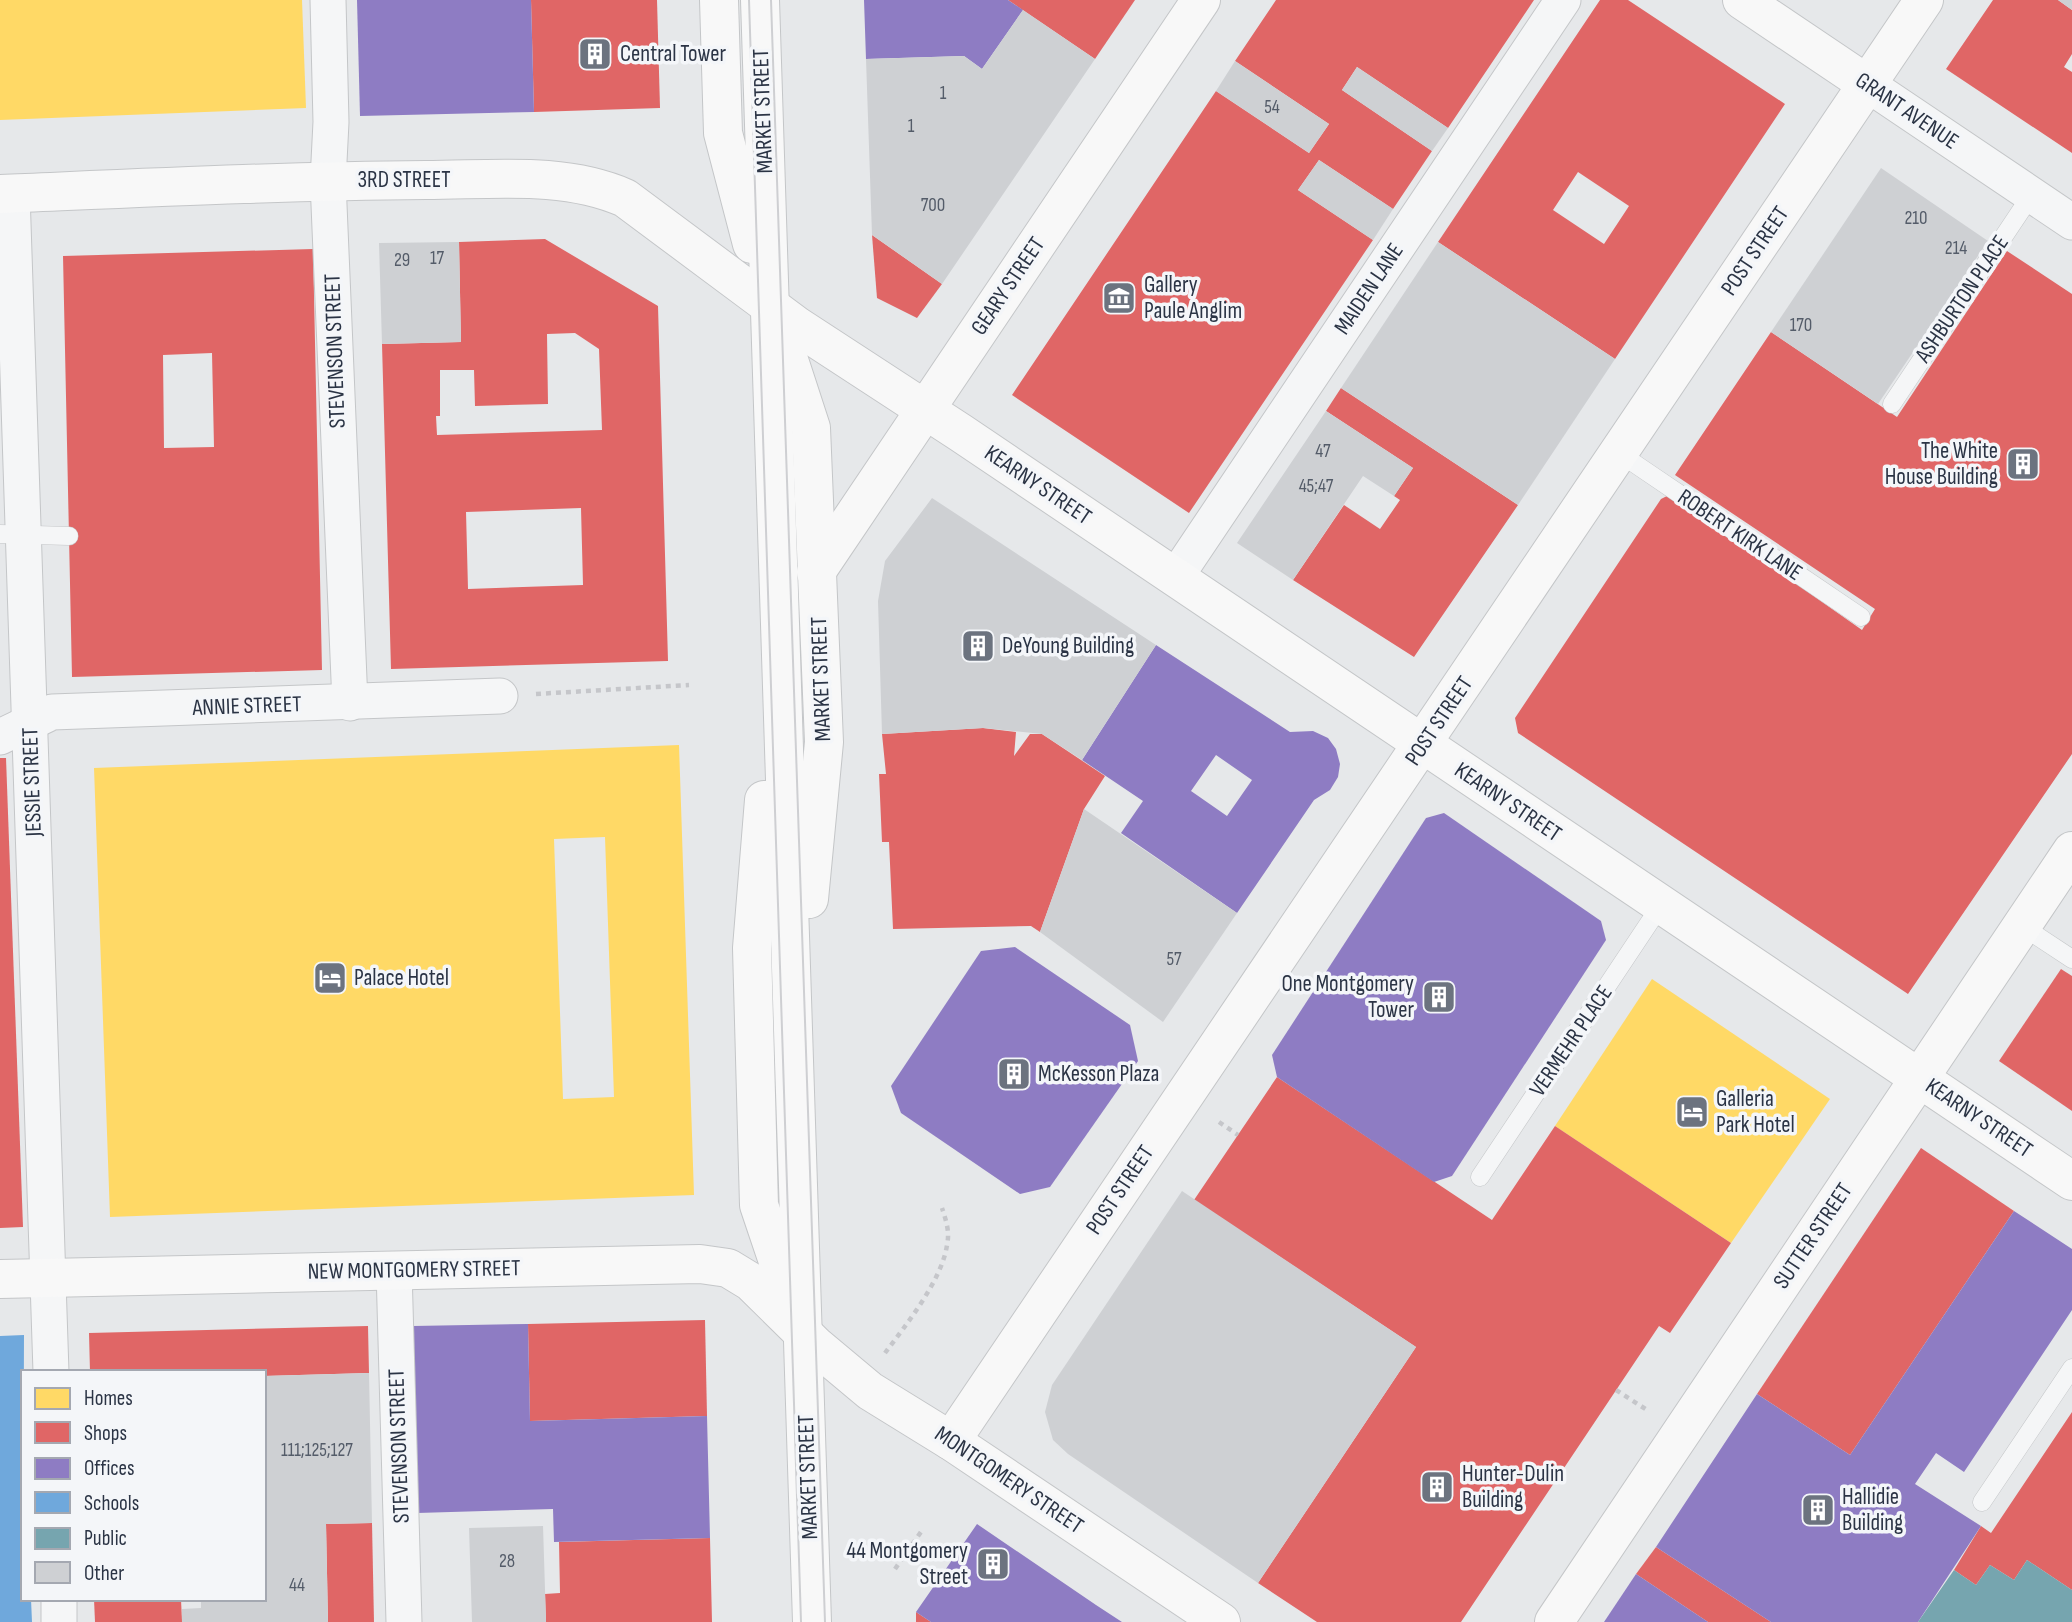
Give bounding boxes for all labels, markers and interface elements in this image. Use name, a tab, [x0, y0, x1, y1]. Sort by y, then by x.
building icon: Central Tower	[576, 35, 614, 73]
place label: Central Tower	[620, 40, 727, 68]
street label: MARKET STREET	[747, 48, 779, 174]
street label: GRANT AVENUE	[1850, 66, 1964, 156]
house number: 1	[940, 82, 947, 105]
house number: 54	[1264, 96, 1280, 119]
house number: 1	[908, 115, 915, 138]
street label: 3RD STREET	[357, 166, 451, 194]
house number: 700	[921, 194, 945, 217]
street label: POST STREET	[1715, 201, 1795, 301]
house number: 210	[1904, 207, 1928, 230]
street label: ASHBURTON PLACE	[1909, 230, 2015, 369]
street label: GEARY STREET	[965, 232, 1051, 340]
house number: 214	[1945, 237, 1967, 260]
street label: MAIDEN LANE	[1328, 238, 1410, 340]
house number: 17	[430, 247, 445, 270]
house number: 29	[394, 249, 410, 272]
place label: Gallery Paule Anglim	[1144, 271, 1242, 325]
street label: STEVENSON STREET	[318, 273, 352, 429]
museum icon: Gallery Paule Anglim	[1100, 279, 1138, 317]
house number: 170	[1790, 314, 1812, 337]
place label: The White House Building	[1885, 437, 1998, 491]
street label: KEARNY STREET	[979, 439, 1097, 531]
house number: 47	[1315, 440, 1331, 463]
building icon: The White House Building	[2004, 445, 2042, 483]
house number: 45;47	[1299, 475, 1334, 498]
street label: ROBERT KIRK LANE	[1672, 483, 1808, 587]
street label: MARKET STREET	[805, 616, 837, 742]
building icon: DeYoung Building	[959, 627, 997, 665]
place label: DeYoung Building	[1002, 632, 1134, 660]
street label: POST STREET	[1399, 671, 1479, 771]
street label: ANNIE STREET	[191, 690, 302, 722]
street label: JESSIE STREET	[16, 727, 48, 838]
street label: KEARNY STREET	[1449, 756, 1567, 848]
house number: 57	[1166, 948, 1182, 971]
hotel icon: Palace Hotel	[311, 959, 349, 997]
place label: Palace Hotel	[354, 964, 449, 992]
place label: One Montgomery Tower	[1281, 970, 1414, 1024]
building icon: One Montgomery Tower	[1420, 978, 1458, 1016]
street label: VERMEHR PLACE	[1524, 980, 1618, 1102]
building icon: McKesson Plaza	[995, 1055, 1033, 1093]
place label: McKesson Plaza	[1038, 1060, 1159, 1088]
street label: KEARNY STREET	[1920, 1072, 2038, 1164]
place label: Galleria Park Hotel	[1716, 1085, 1795, 1139]
hotel icon: Galleria Park Hotel	[1673, 1093, 1711, 1131]
street label: POST STREET	[1080, 1140, 1160, 1240]
street label: SUTTER STREET	[1767, 1178, 1859, 1294]
street label: NEW MONTGOMERY STREET	[307, 1254, 521, 1286]
street label: STEVENSON STREET	[382, 1368, 416, 1524]
legend	[21, 1370, 266, 1601]
text: Homes	[84, 1386, 133, 1411]
street label: MARKET STREET	[792, 1414, 824, 1540]
street label: MONTGOMERY STREET	[929, 1420, 1089, 1540]
text: Shops	[84, 1421, 127, 1446]
house number: 111;125;127	[281, 1439, 353, 1462]
text: Offices	[84, 1456, 135, 1481]
place label: Hunter-Dulin Building	[1462, 1460, 1564, 1514]
building icon: Hunter-Dulin Building	[1418, 1468, 1456, 1506]
place label: Hallidie Building	[1842, 1483, 1903, 1537]
text: Schools	[84, 1491, 139, 1516]
building icon: Hallidie Building	[1799, 1491, 1837, 1529]
text: Public	[84, 1526, 127, 1551]
place label: 44 Montgomery Street	[846, 1537, 968, 1591]
building icon: 44 Montgomery Street	[974, 1545, 1012, 1583]
house number: 28	[499, 1550, 515, 1573]
text: Other	[84, 1561, 124, 1586]
house number: 44	[289, 1574, 305, 1597]

